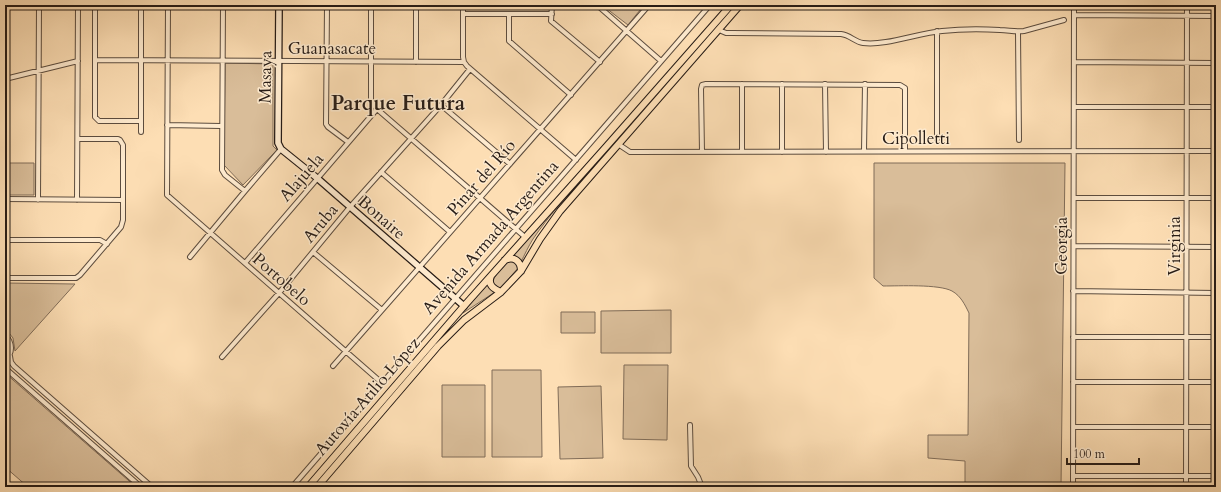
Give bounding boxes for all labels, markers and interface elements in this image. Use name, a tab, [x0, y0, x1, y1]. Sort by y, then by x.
street label: Guanasacate	[288, 37, 376, 60]
street label: Masaya	[254, 50, 277, 104]
district label: Parque Futura	[331, 89, 466, 118]
street label: Cipolletti	[882, 127, 950, 150]
street label: Pinar del Río	[442, 134, 521, 220]
street label: Alajuela	[274, 148, 329, 206]
street label: Avenida Armada Argentina	[417, 155, 564, 319]
street label: Bonaire	[353, 190, 411, 245]
street label: Aruba	[297, 199, 344, 248]
street label: Georgia	[1050, 216, 1073, 275]
street label: Virginia	[1163, 216, 1186, 276]
street label: Portobelo	[248, 248, 316, 311]
street label: Autovía Atilio López	[309, 332, 426, 461]
scale bar	[1067, 440, 1139, 466]
text: 100 m	[1073, 446, 1106, 462]

